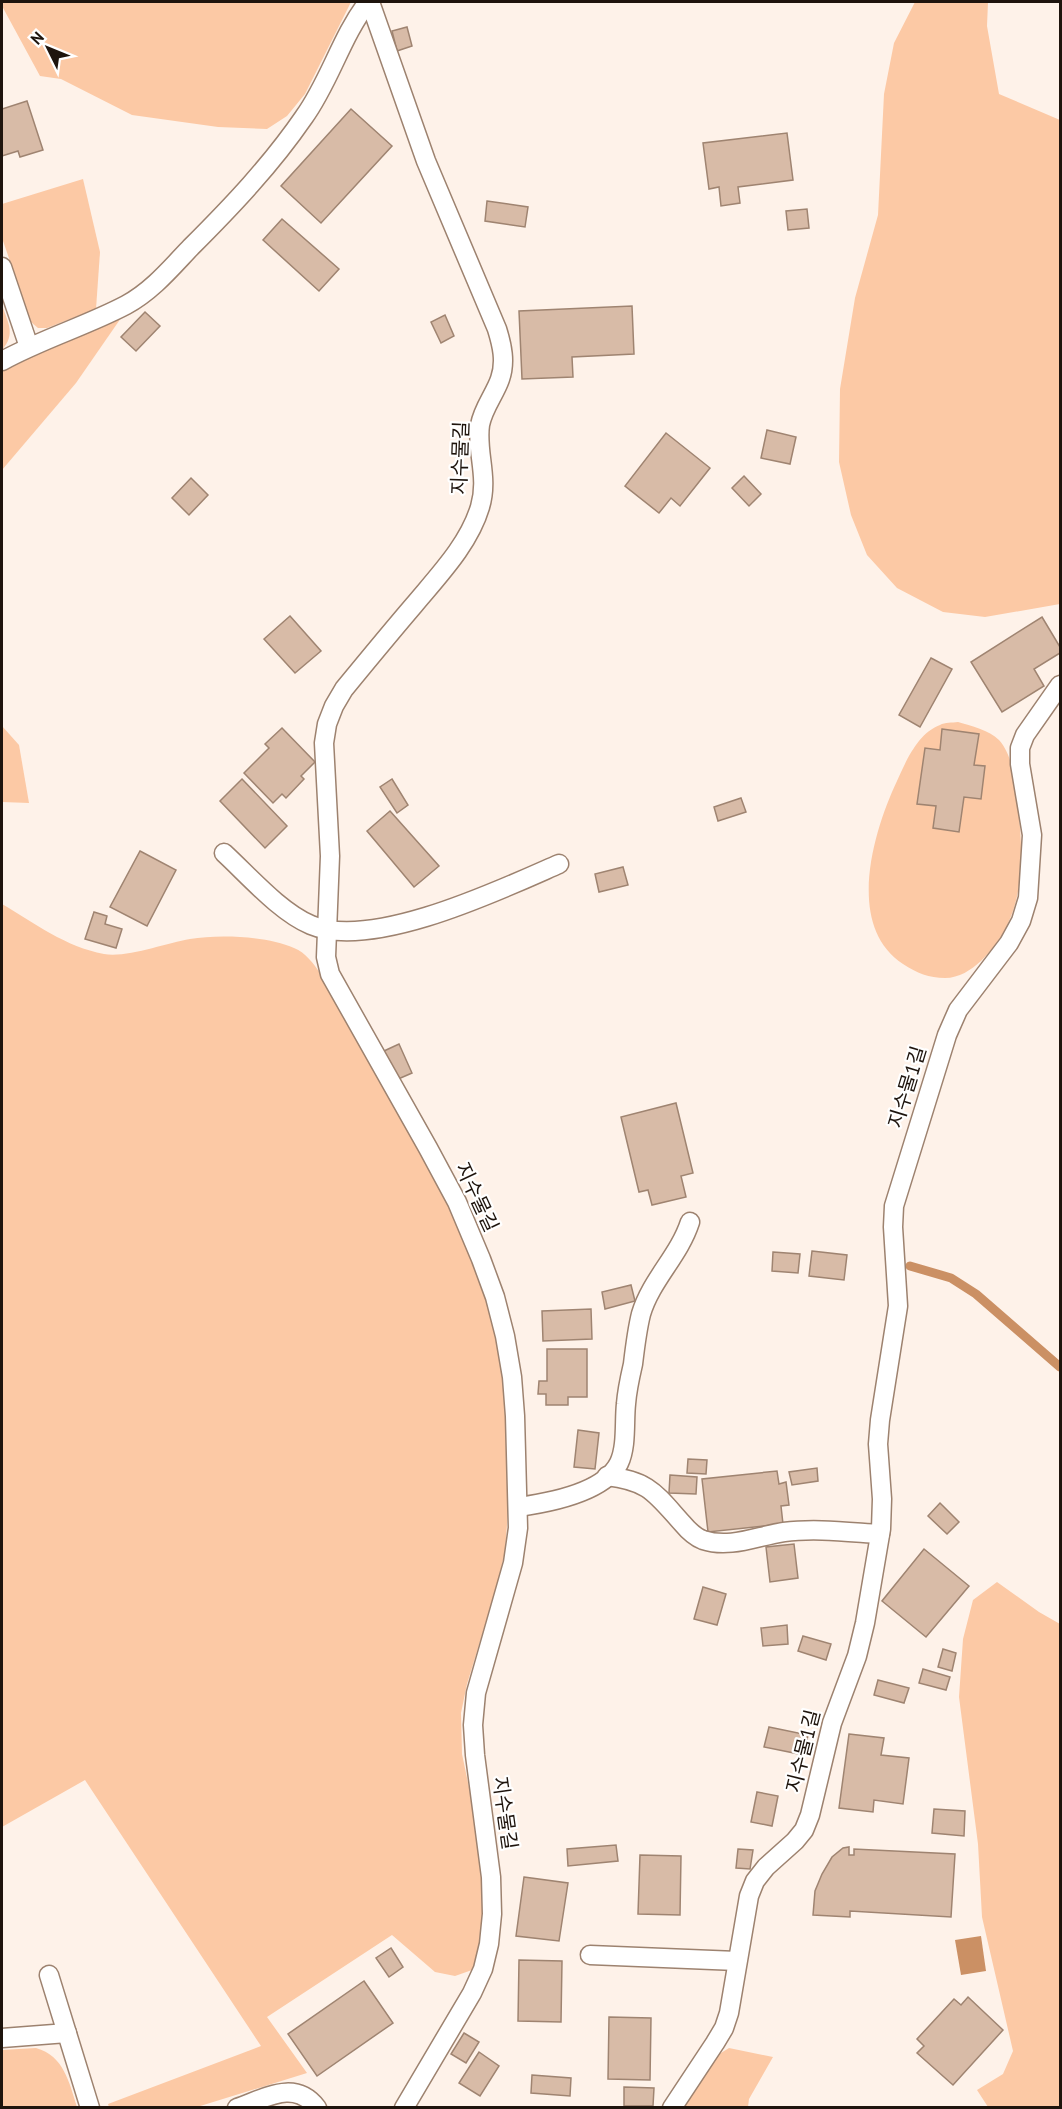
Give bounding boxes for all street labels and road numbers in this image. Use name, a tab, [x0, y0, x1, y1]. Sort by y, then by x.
street label: 지수물길	[446, 421, 474, 495]
street label: 지수물1길	[882, 1043, 932, 1131]
street label: 지수물길	[450, 1158, 504, 1236]
street label: 지수물1길	[780, 1707, 826, 1795]
street label: 지수물길	[487, 1775, 523, 1851]

